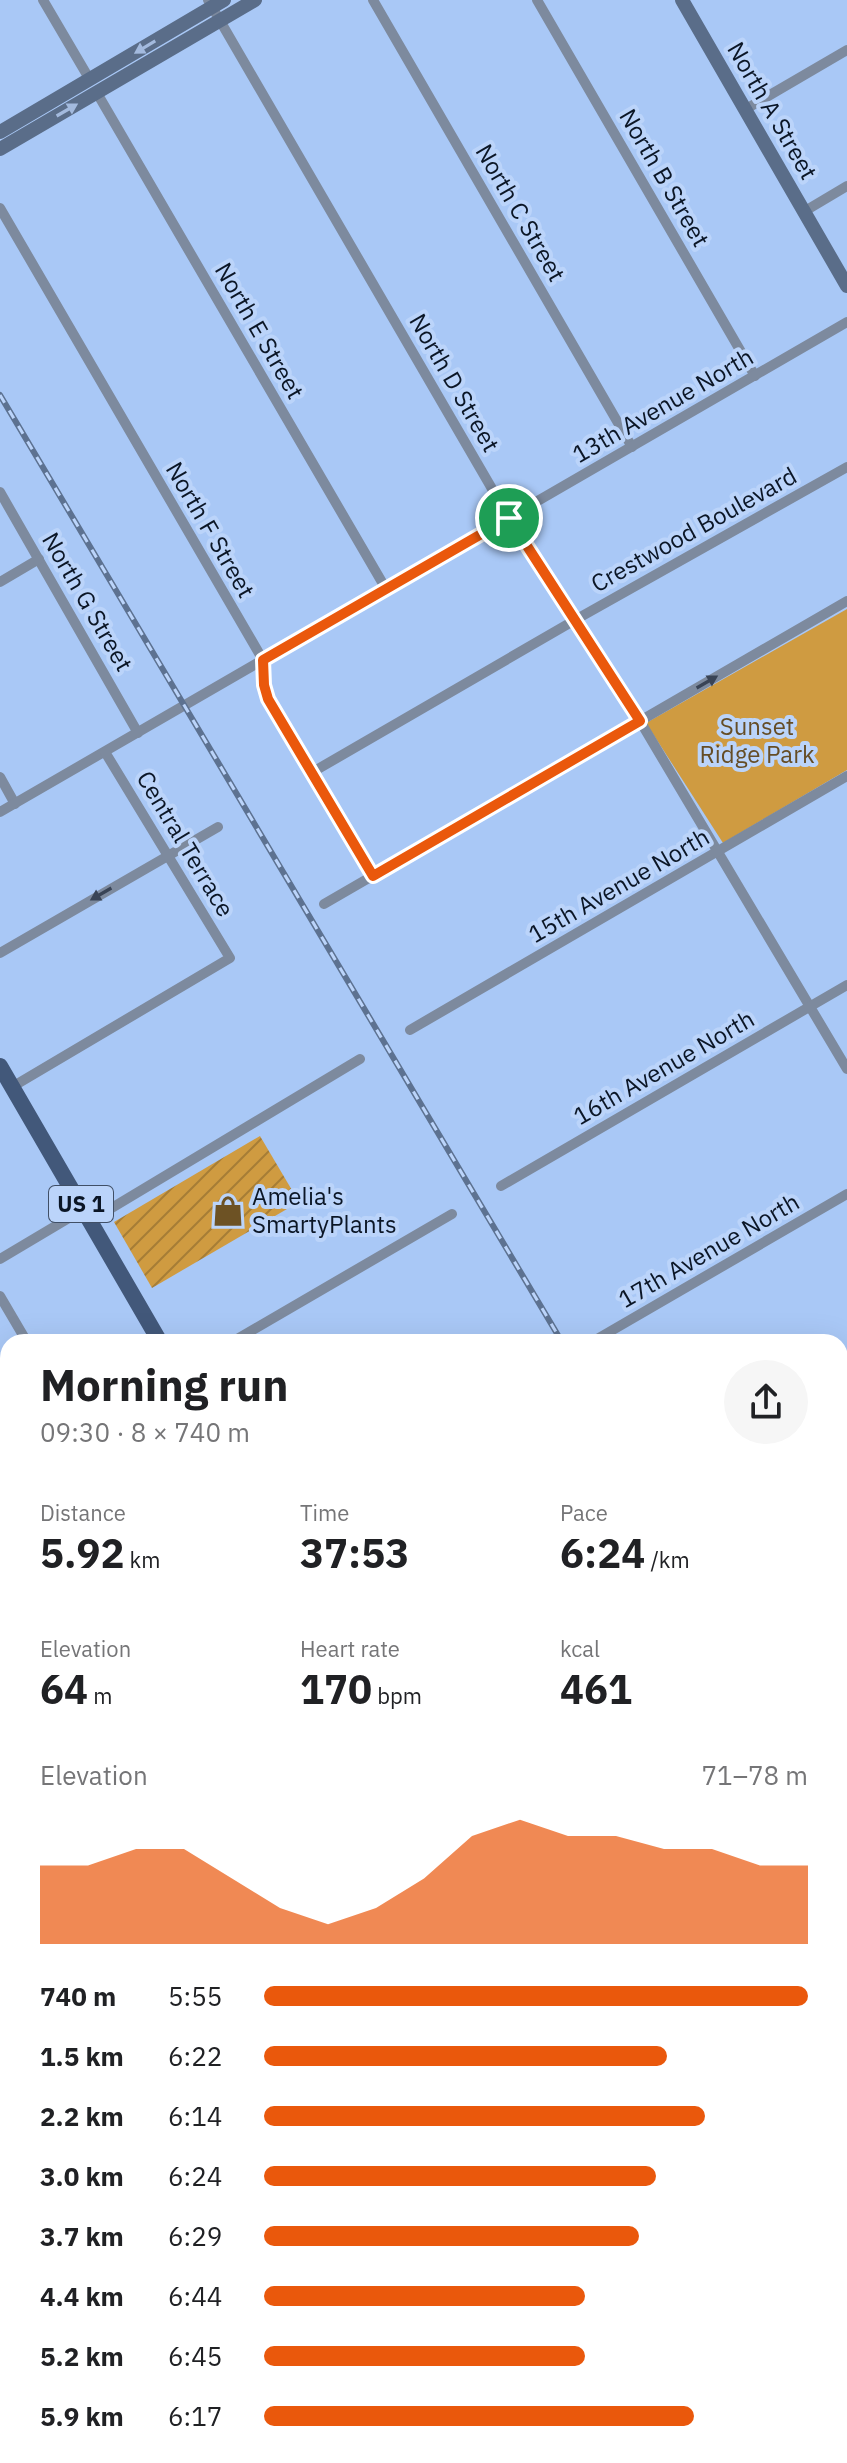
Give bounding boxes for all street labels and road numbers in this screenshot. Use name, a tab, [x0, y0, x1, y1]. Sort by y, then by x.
street label: North A Street	[721, 36, 825, 185]
street label: North B Street	[612, 103, 717, 252]
street label: North C Street	[469, 138, 573, 287]
street label: North E Street	[208, 256, 312, 405]
street label: North D Street	[402, 308, 507, 457]
street label: 13th Avenue North	[566, 340, 759, 470]
street label: North F Street	[159, 456, 263, 603]
street label: Crestwood Boulevard	[585, 459, 802, 599]
street label: North G Street	[35, 526, 141, 677]
street label: Central Terrace	[130, 765, 242, 922]
street label: 15th Avenue North	[522, 820, 715, 950]
street label: 16th Avenue North	[567, 1002, 760, 1132]
street label: 17th Avenue North	[612, 1185, 805, 1315]
road number: US 1	[49, 1186, 113, 1222]

